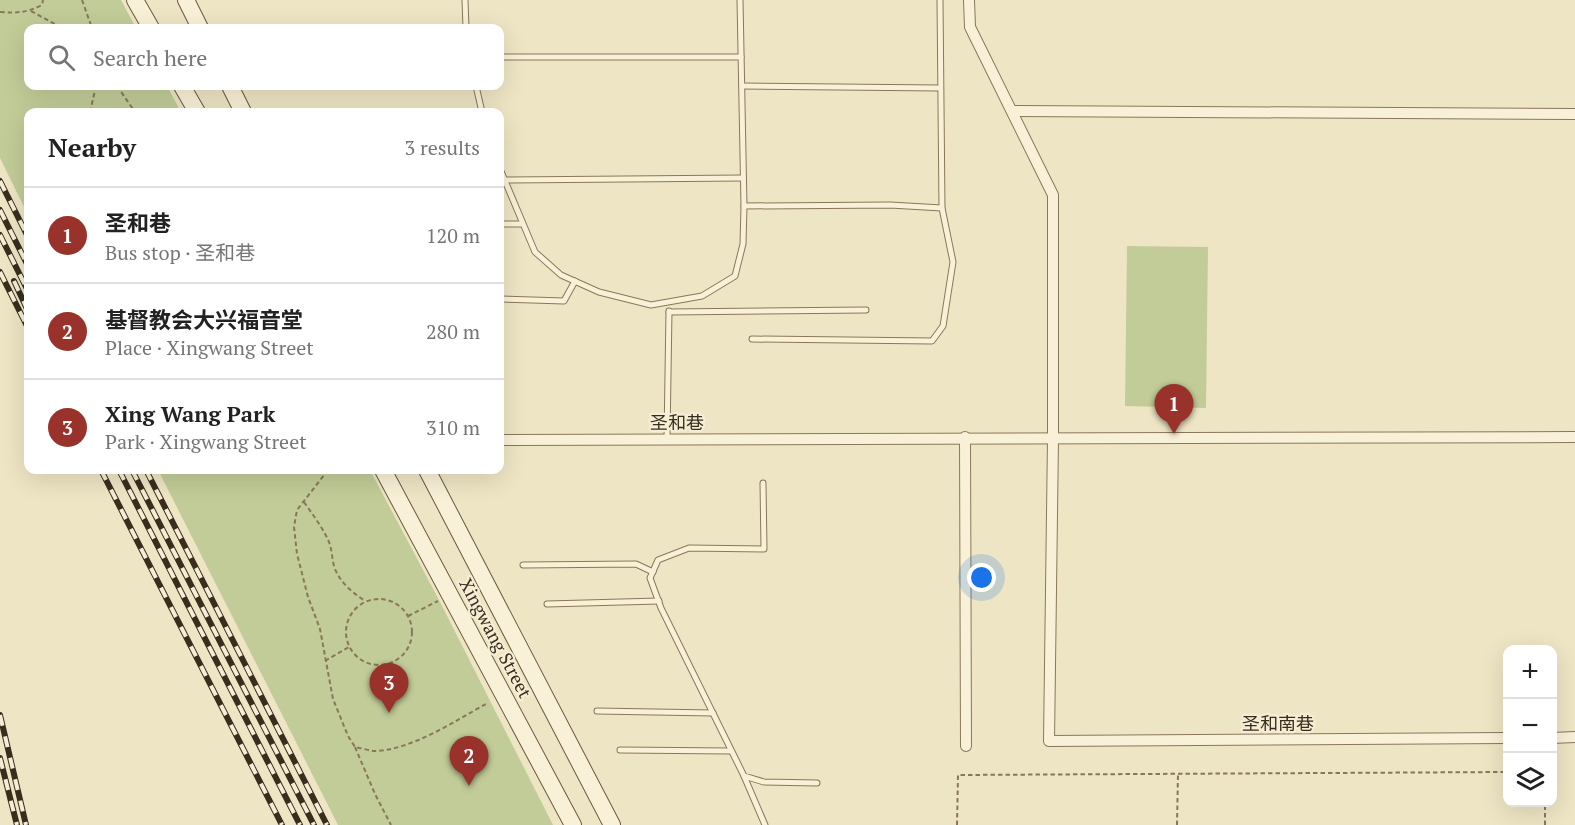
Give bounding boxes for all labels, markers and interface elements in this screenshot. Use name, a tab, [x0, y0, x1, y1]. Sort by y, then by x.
search box	[24, 24, 504, 90]
icon: search	[45, 41, 78, 74]
text: Search here	[93, 43, 207, 72]
text: Nearby	[48, 130, 136, 164]
text: 3 results	[405, 134, 480, 161]
text: 圣和巷	[105, 208, 171, 237]
text: 1	[62, 222, 73, 249]
text: 120 m	[426, 222, 480, 249]
text: Bus stop · 圣和巷	[105, 239, 255, 266]
text: 基督教会大兴福音堂	[105, 305, 303, 334]
text: 2	[62, 318, 73, 345]
text: 280 m	[426, 318, 480, 345]
text: Place · Xingwang Street	[105, 334, 314, 361]
pin: 1	[1154, 384, 1194, 434]
text: Xing Wang Park	[105, 399, 275, 428]
street label: 圣和巷	[650, 410, 704, 434]
text: 3	[62, 414, 73, 441]
text: 310 m	[426, 414, 480, 441]
text: Park · Xingwang Street	[105, 428, 307, 455]
your location	[967, 563, 996, 592]
street label: Xingwang Street	[454, 574, 538, 702]
map controls	[1503, 645, 1557, 807]
button: +	[1503, 645, 1557, 699]
pin: 3	[370, 664, 408, 713]
button: −	[1503, 699, 1557, 753]
street label: 圣和南巷	[1242, 711, 1314, 735]
pin: 2	[450, 736, 488, 786]
button: layers	[1503, 753, 1557, 807]

